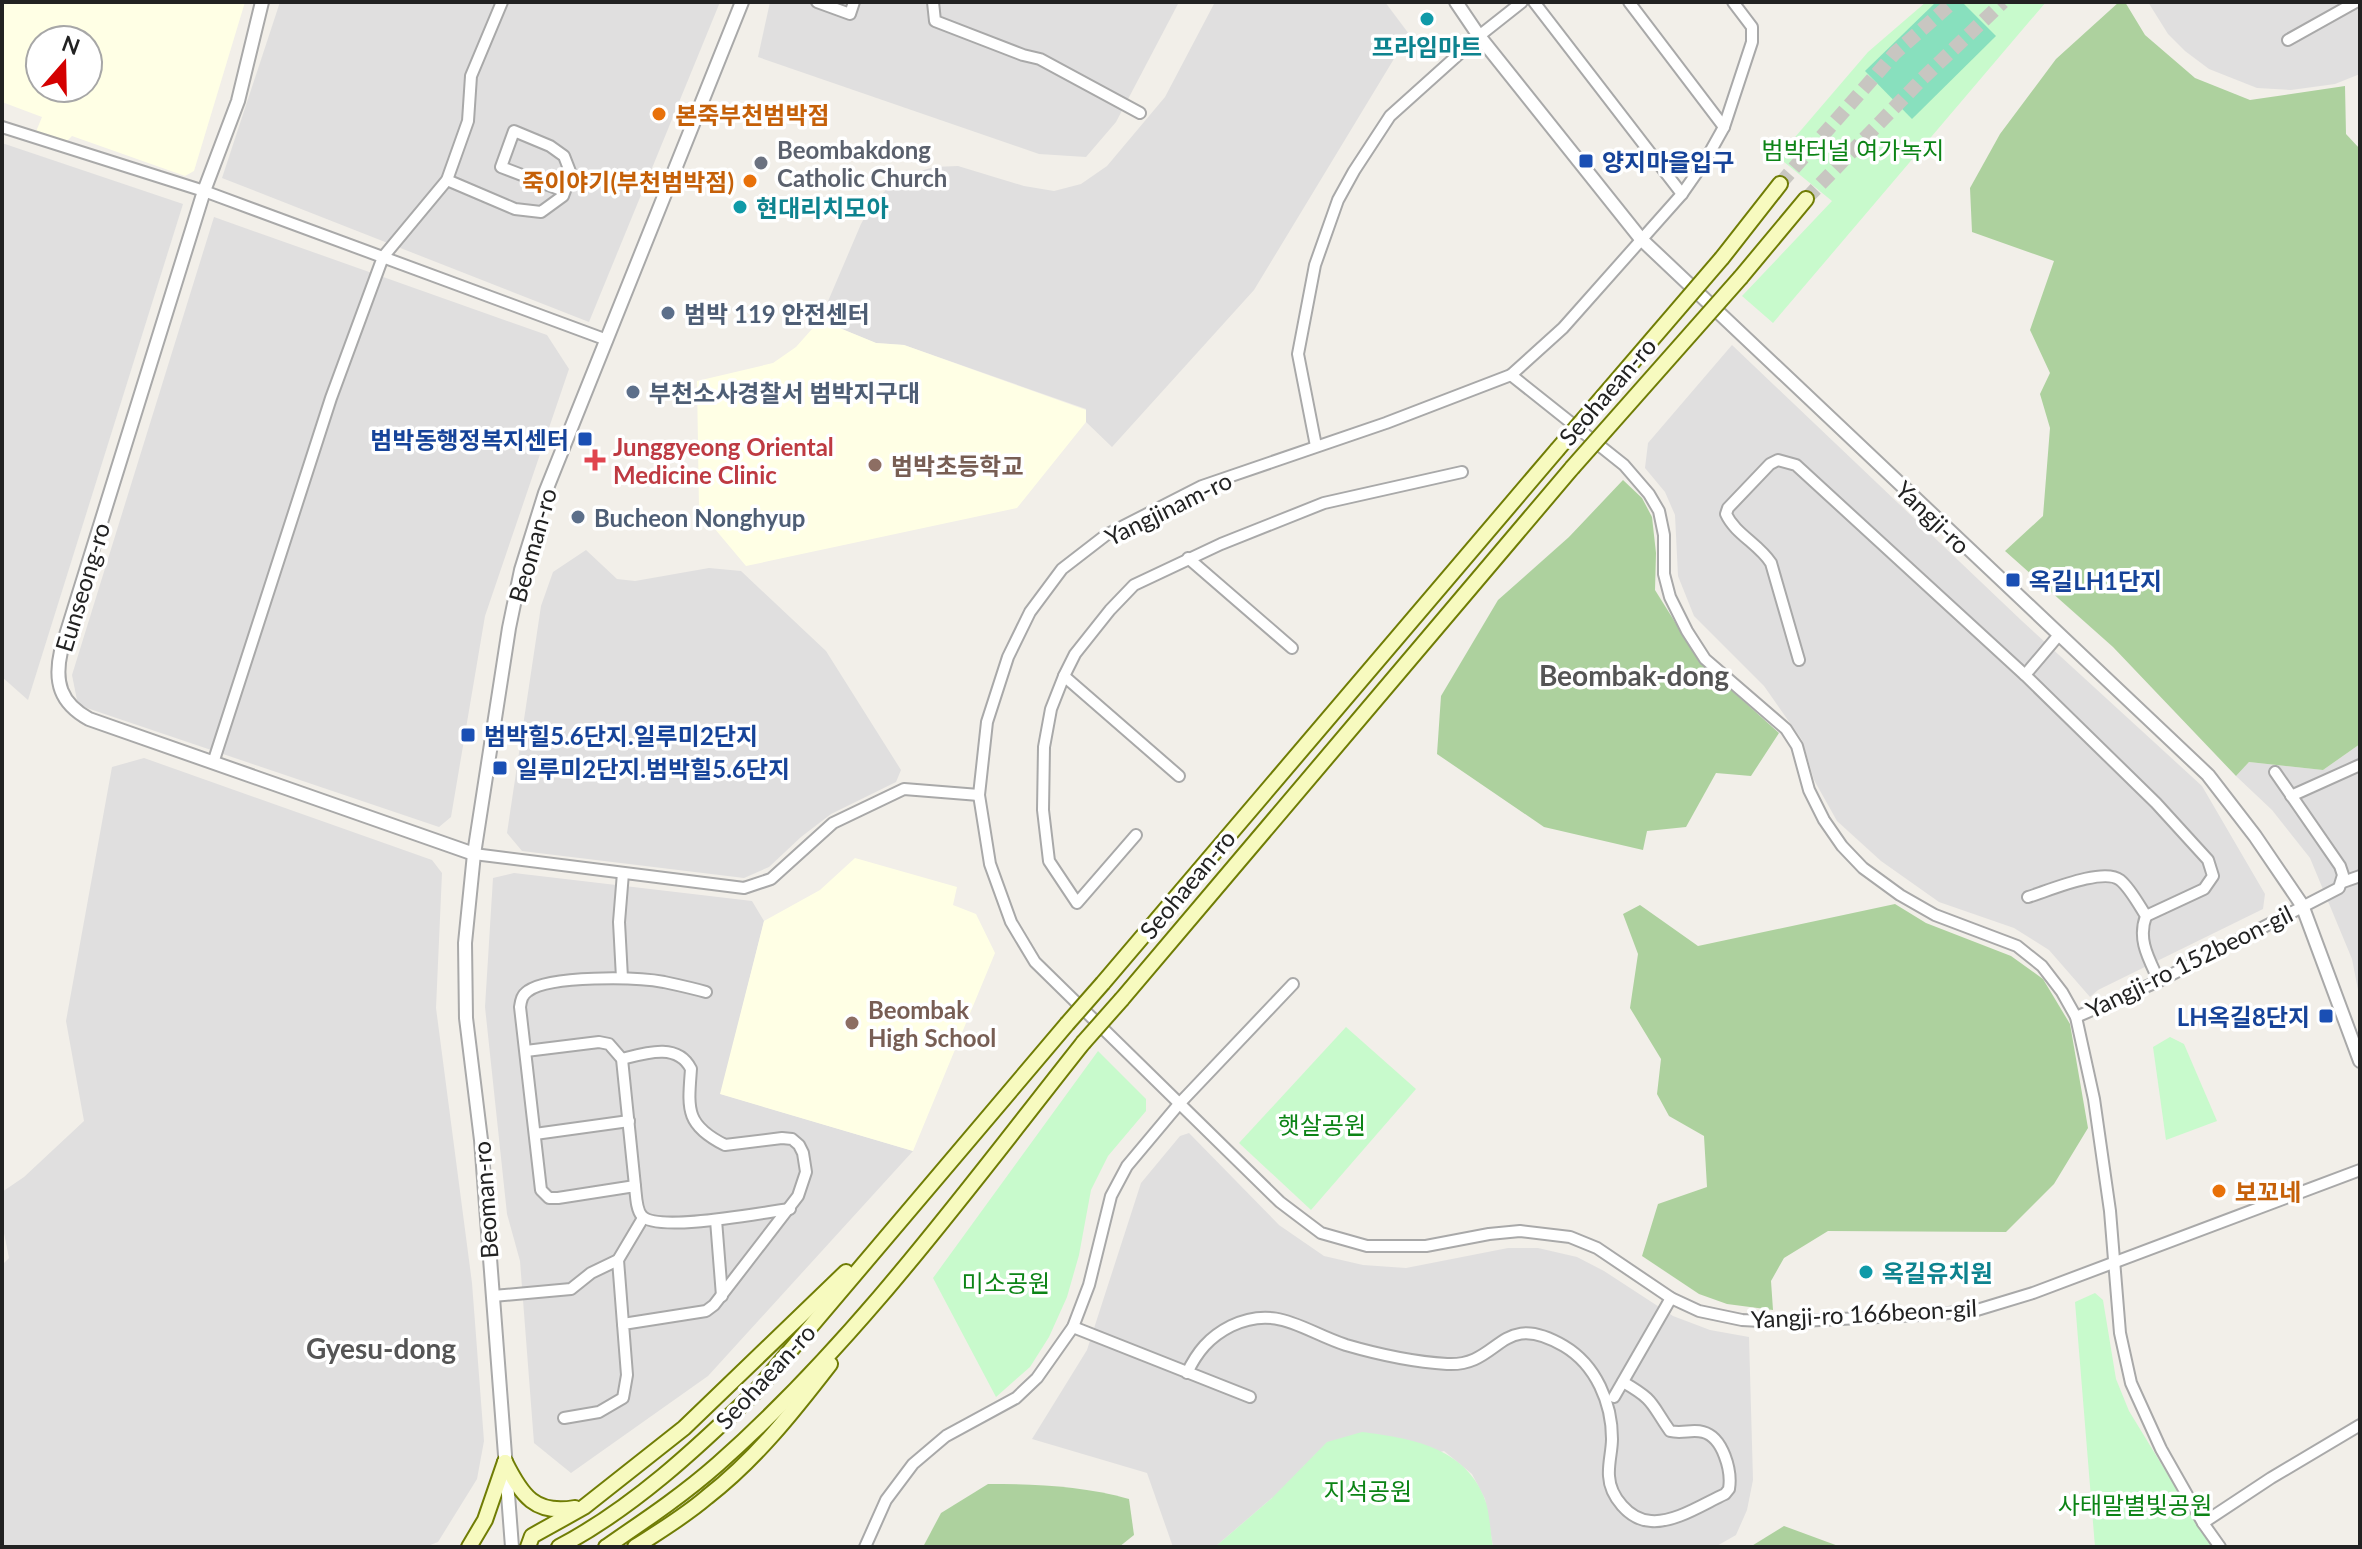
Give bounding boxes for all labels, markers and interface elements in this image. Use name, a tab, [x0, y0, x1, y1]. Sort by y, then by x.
marker: 프라임마트	[1418, 10, 1436, 28]
north arrow	[24, 24, 104, 104]
text: N	[58, 29, 84, 60]
place label: 프라임마트	[1372, 32, 1482, 61]
place label: 본죽부천범박점	[675, 100, 830, 129]
marker: 본죽부천범박점	[650, 105, 668, 123]
place label: Beombakdong Catholic Church	[777, 135, 947, 192]
park label: 범박터널 여가녹지	[1762, 135, 1944, 164]
place label: 양지마을입구	[1602, 147, 1734, 176]
marker: 양지마을입구	[1577, 152, 1595, 170]
marker: Beombakdong Catholic Church	[752, 154, 770, 172]
place label: 죽이야기(부천범박점)	[522, 167, 734, 196]
marker: 죽이야기(부천범박점)	[741, 172, 759, 190]
place label: 현대리치모아	[756, 193, 888, 222]
marker: 현대리치모아	[731, 198, 749, 216]
place label: 범박 119 안전센터	[684, 299, 870, 328]
marker: 범박 119 안전센터	[659, 304, 677, 322]
street label: Seohaean-ro	[1552, 331, 1662, 451]
place label: 부천소사경찰서 범박지구대	[649, 378, 920, 407]
marker: 부천소사경찰서 범박지구대	[624, 383, 642, 401]
place label: 범박동행정복지센터	[370, 425, 569, 454]
marker: 범박동행정복지센터	[576, 430, 594, 448]
place label: Junggyeong Oriental Medicine Clinic	[613, 432, 834, 489]
marker: Junggyeong Oriental Medicine Clinic	[584, 449, 606, 471]
place label: 범박초등학교	[891, 451, 1023, 480]
marker: 범박초등학교	[866, 456, 884, 474]
street label: Yangjinam-ro	[1100, 465, 1236, 551]
street label: Yangji-ro	[1890, 474, 1976, 560]
street label: Beoman-ro	[502, 485, 562, 605]
place label: Bucheon Nonghyup	[594, 503, 805, 532]
marker: Bucheon Nonghyup	[569, 508, 587, 526]
street label: Eunseong-ro	[49, 519, 115, 655]
place label: 옥길LH1단지	[2029, 566, 2162, 595]
marker: 옥길LH1단지	[2004, 571, 2022, 589]
district label: Beombak-dong	[1539, 658, 1729, 692]
place label: 범박힐5.6단지.일루미2단지	[484, 721, 758, 750]
marker: 범박힐5.6단지.일루미2단지	[459, 726, 477, 744]
place label: 일루미2단지.범박힐5.6단지	[516, 754, 790, 783]
marker: 일루미2단지.범박힐5.6단지	[491, 759, 509, 777]
street label: Seohaean-ro	[1133, 824, 1241, 944]
street label: Yangji-ro 152beon-gil	[2081, 898, 2297, 1024]
place label: Beombak High School	[868, 995, 996, 1052]
place label: LH옥길8단지	[2177, 1002, 2310, 1031]
marker: LH옥길8단지	[2317, 1007, 2335, 1025]
marker: Beombak High School	[843, 1014, 861, 1032]
park label: 햇살공원	[1278, 1110, 1366, 1139]
street label: Beoman-ro	[466, 1140, 504, 1260]
place label: 보꼬네	[2235, 1177, 2301, 1206]
marker: 보꼬네	[2210, 1182, 2228, 1200]
place label: 옥길유치원	[1882, 1258, 1992, 1287]
marker: 옥길유치원	[1857, 1263, 1875, 1281]
park label: 미소공원	[962, 1268, 1050, 1297]
street label: Yangji-ro 166beon-gil	[1750, 1293, 1978, 1333]
street label: Seohaean-ro	[709, 1317, 821, 1435]
district label: Gyesu-dong	[306, 1331, 456, 1365]
park label: 지석공원	[1324, 1476, 1412, 1505]
park label: 사태말별빛공원	[2058, 1490, 2212, 1519]

